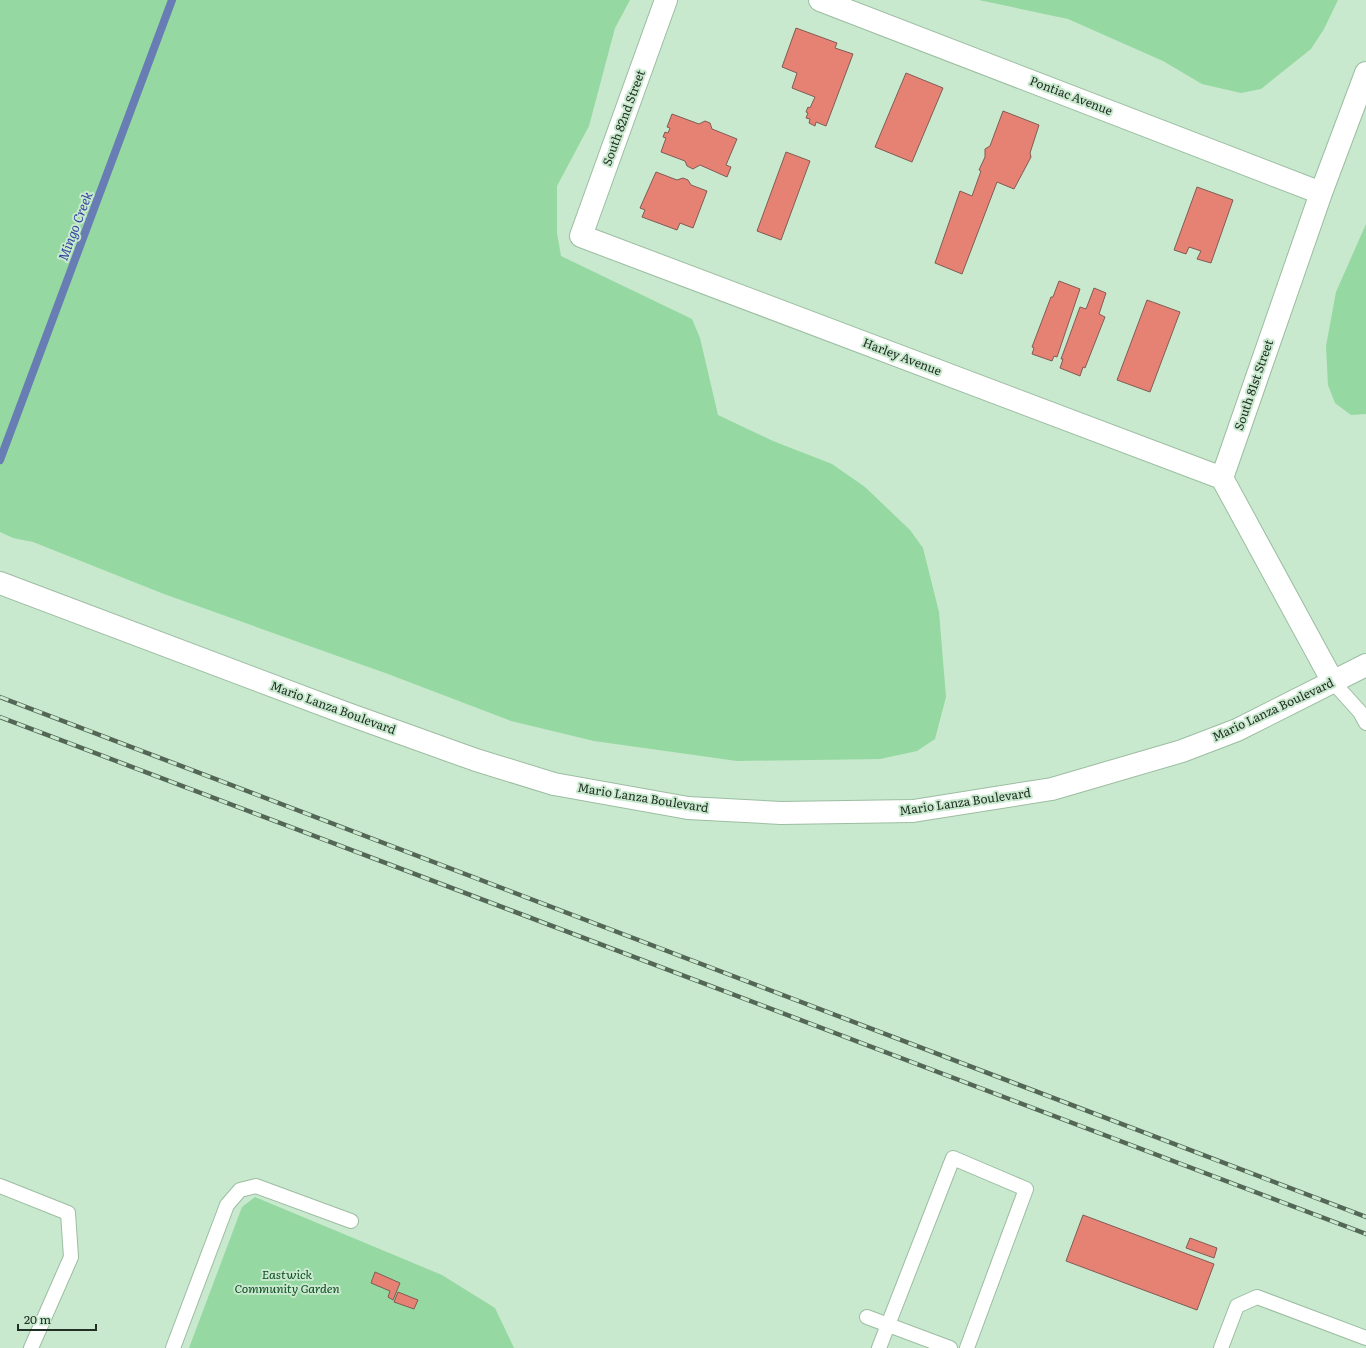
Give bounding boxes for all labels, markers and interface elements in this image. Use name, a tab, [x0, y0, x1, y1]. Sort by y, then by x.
street label: South 82nd Street	[597, 67, 649, 168]
street label: Pontiac Avenue	[1027, 71, 1115, 119]
water label: Mingo Creek	[53, 188, 97, 263]
street label: Harley Avenue	[860, 333, 944, 379]
street label: South 81st Street	[1229, 337, 1277, 433]
street label: Mario Lanza Boulevard	[1209, 673, 1337, 745]
street label: Mario Lanza Boulevard	[268, 676, 399, 738]
street label: Mario Lanza Boulevard	[576, 778, 711, 816]
street label: Mario Lanza Boulevard	[898, 783, 1032, 819]
park label: Eastwick Community Garden	[234, 1265, 340, 1297]
scale bar	[18, 1306, 96, 1332]
text: 20 m	[24, 1310, 51, 1328]

